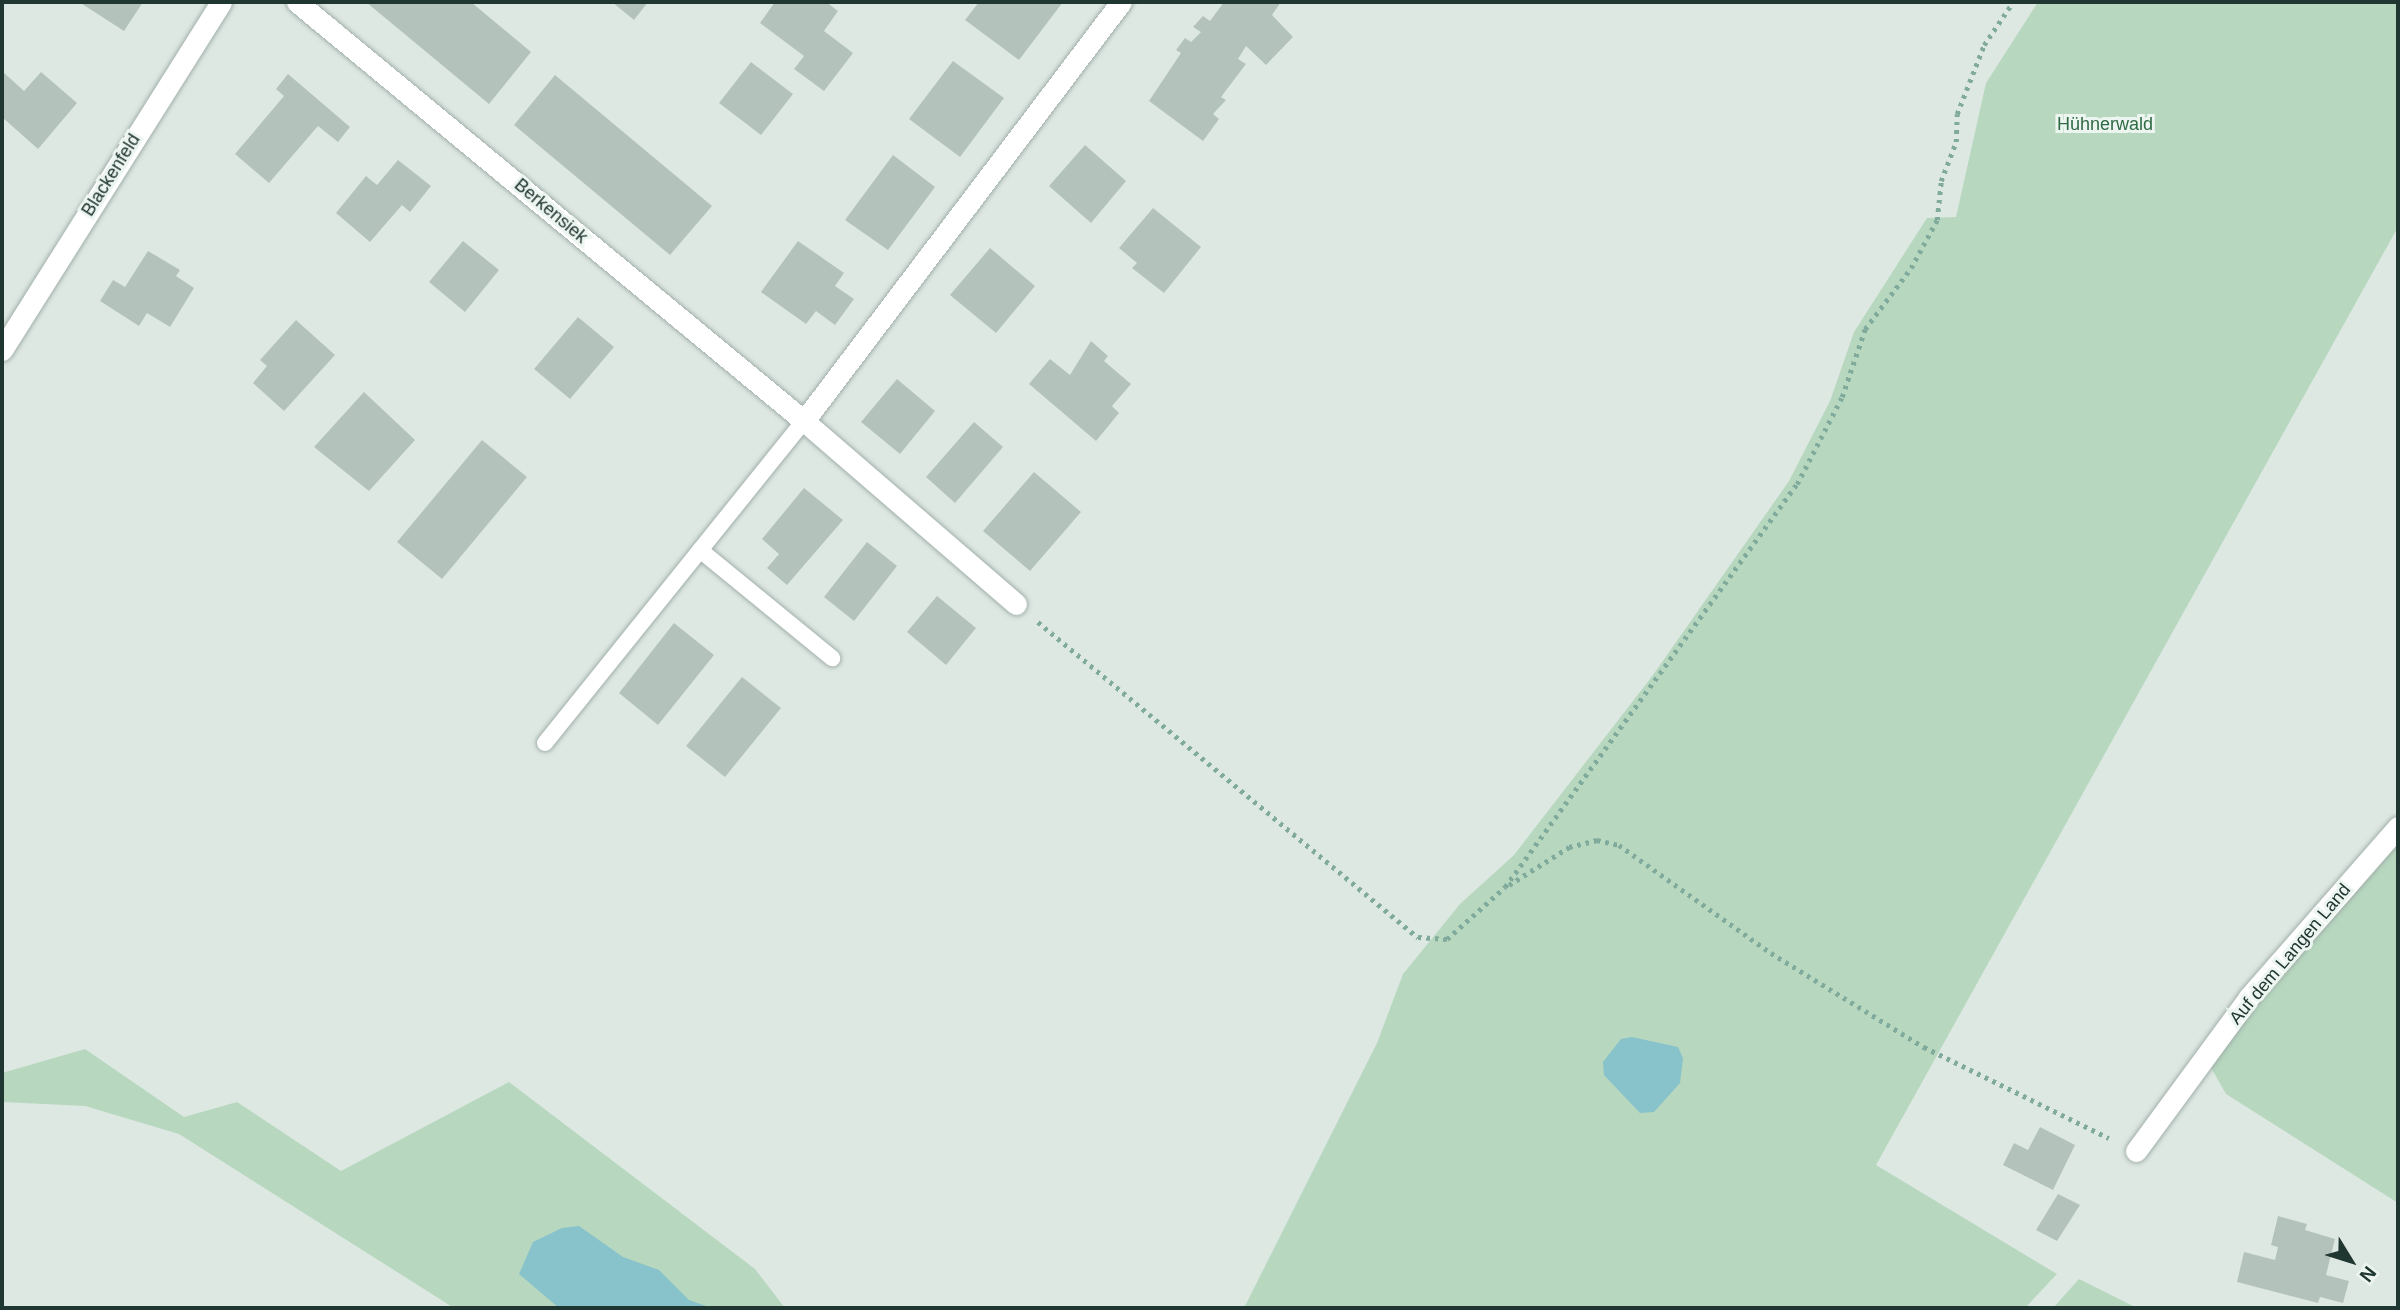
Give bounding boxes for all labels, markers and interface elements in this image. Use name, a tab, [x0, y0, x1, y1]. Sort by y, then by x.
park label: Hühnerwald	[2057, 113, 2153, 135]
street label: Blackenfeld	[77, 130, 145, 220]
street label: Berkensiek	[510, 174, 592, 248]
street label: Auf dem Langen Land	[2225, 879, 2355, 1029]
north arrow	[2316, 1226, 2386, 1296]
text: N	[2355, 1262, 2380, 1286]

